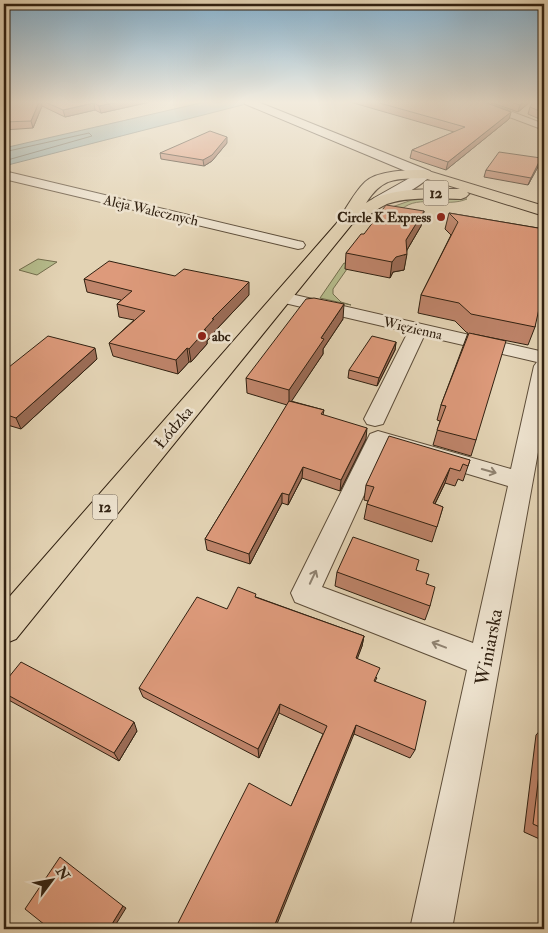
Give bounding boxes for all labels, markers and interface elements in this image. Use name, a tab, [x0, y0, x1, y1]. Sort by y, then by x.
road number: 12	[424, 180, 448, 206]
street label: Aleja Walecznych	[101, 191, 201, 231]
place label: Circle K Express	[337, 209, 431, 227]
marker: Circle K Express	[435, 211, 447, 223]
street label: Więzienna	[381, 313, 444, 344]
place label: abc	[212, 328, 231, 345]
marker: abc	[196, 330, 208, 342]
street label: Łódzka	[150, 402, 197, 453]
one-way arrow	[480, 467, 496, 477]
road number: 12	[92, 494, 118, 520]
one-way arrow	[308, 569, 318, 584]
street label: Winiarska	[470, 607, 508, 688]
one-way arrow	[432, 639, 447, 649]
north arrow	[28, 856, 78, 906]
text: N	[52, 863, 73, 884]

